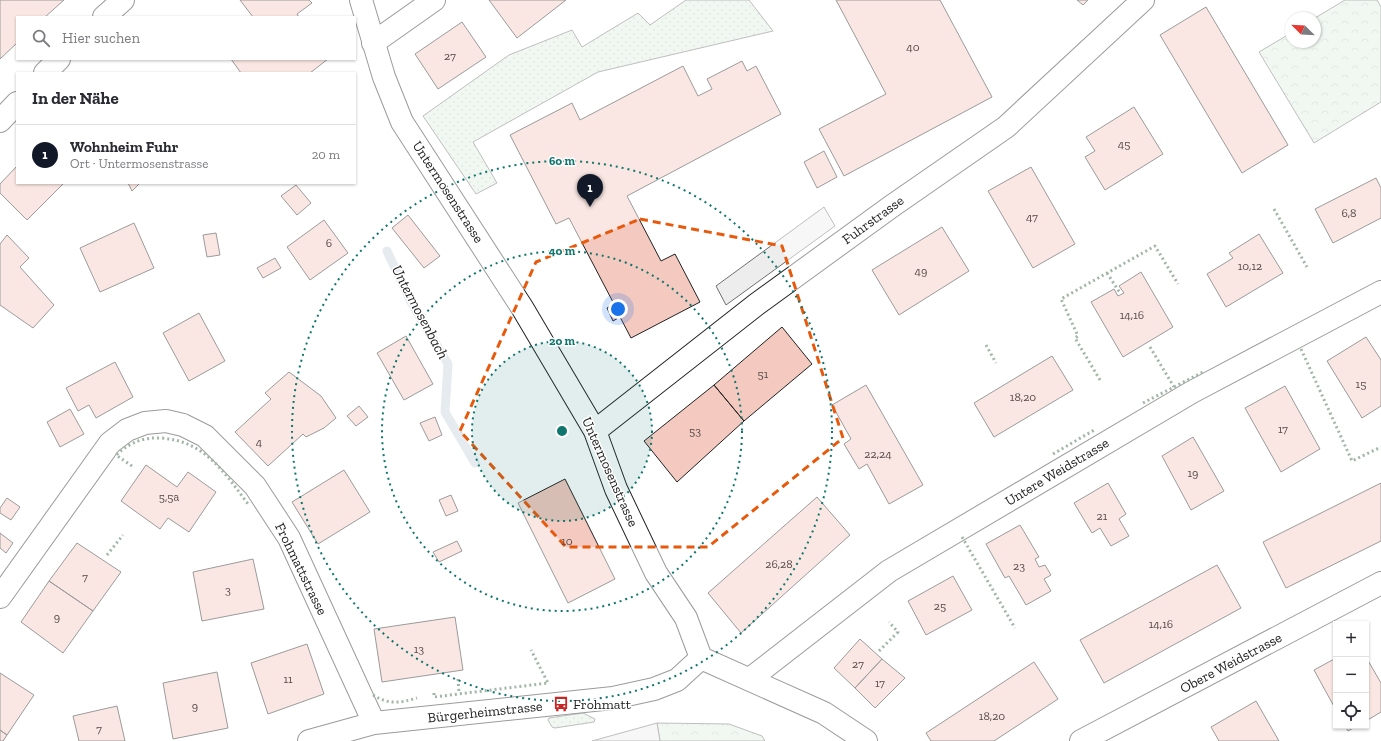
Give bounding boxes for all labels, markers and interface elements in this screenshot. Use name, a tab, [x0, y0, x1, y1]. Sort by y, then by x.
north arrow	[1285, 12, 1321, 48]
search box	[16, 16, 356, 60]
icon: search	[30, 27, 52, 49]
text: Hier suchen	[62, 29, 140, 47]
house number: 40	[906, 40, 920, 54]
house number: 27	[444, 49, 456, 63]
text: In der Nähe	[32, 88, 119, 108]
house number: 45	[1118, 137, 1130, 151]
text: Wohnheim Fuhr	[70, 138, 178, 156]
street label: Untermosenstrasse	[409, 138, 488, 247]
text: 1	[42, 147, 48, 162]
text: 20 m	[312, 147, 340, 162]
text: 60 m	[549, 154, 576, 168]
text: Ort · Untermosenstrasse	[70, 156, 208, 171]
pin: 1	[577, 174, 603, 207]
street label: Fuhrstrasse	[839, 192, 908, 248]
house number: 6,8	[1341, 206, 1357, 220]
house number: 47	[1026, 210, 1038, 224]
house number: 6	[326, 236, 332, 250]
text: 40 m	[549, 244, 576, 258]
house number: 10,12	[1238, 259, 1262, 273]
water label: Untermosenbach	[388, 262, 453, 362]
house number: 49	[915, 264, 927, 278]
your location	[608, 299, 628, 319]
house number: 14,16	[1120, 308, 1144, 322]
text: 20 m	[549, 334, 576, 348]
house number: 51	[758, 367, 769, 381]
house number: 15	[1356, 377, 1366, 391]
house number: 18,20	[1010, 390, 1036, 404]
street label: Untermosenstrasse	[578, 415, 642, 530]
house number: 17	[1278, 422, 1288, 436]
centre of rings	[555, 424, 569, 438]
house number: 53	[689, 424, 701, 438]
street label: Untere Weidstrasse	[1002, 434, 1112, 510]
house number: 4	[256, 435, 263, 449]
house number: 22,24	[864, 447, 892, 461]
house number: 19	[1188, 466, 1199, 480]
house number: 5,5a	[159, 490, 179, 504]
house number: 21	[1097, 509, 1108, 523]
street label: Frohmattstrasse	[271, 520, 331, 618]
house number: 10	[561, 534, 573, 548]
house number: 26,28	[765, 557, 793, 571]
house number: 23	[1013, 559, 1025, 573]
house number: 7	[82, 570, 88, 584]
house number: 3	[225, 583, 231, 597]
house number: 25	[934, 599, 946, 613]
house number: 9	[54, 610, 60, 624]
house number: 14,16	[1149, 617, 1173, 631]
map controls	[1333, 621, 1369, 729]
button: +	[1333, 621, 1369, 657]
street label: Obere Weidstrasse	[1177, 629, 1285, 697]
house number: 13	[414, 642, 424, 656]
house number: 27	[852, 657, 864, 671]
button: −	[1333, 657, 1369, 693]
house number: 11	[283, 672, 293, 686]
house number: 17	[875, 676, 885, 690]
button: locate	[1333, 693, 1369, 729]
bus stop icon: Frohmatt	[552, 695, 570, 713]
place label: Frohmatt	[573, 696, 632, 713]
street label: Bürgerheimstrasse	[427, 697, 544, 726]
house number: 9	[192, 699, 198, 713]
house number: 18,20	[979, 709, 1005, 723]
house number: 7	[96, 722, 102, 736]

